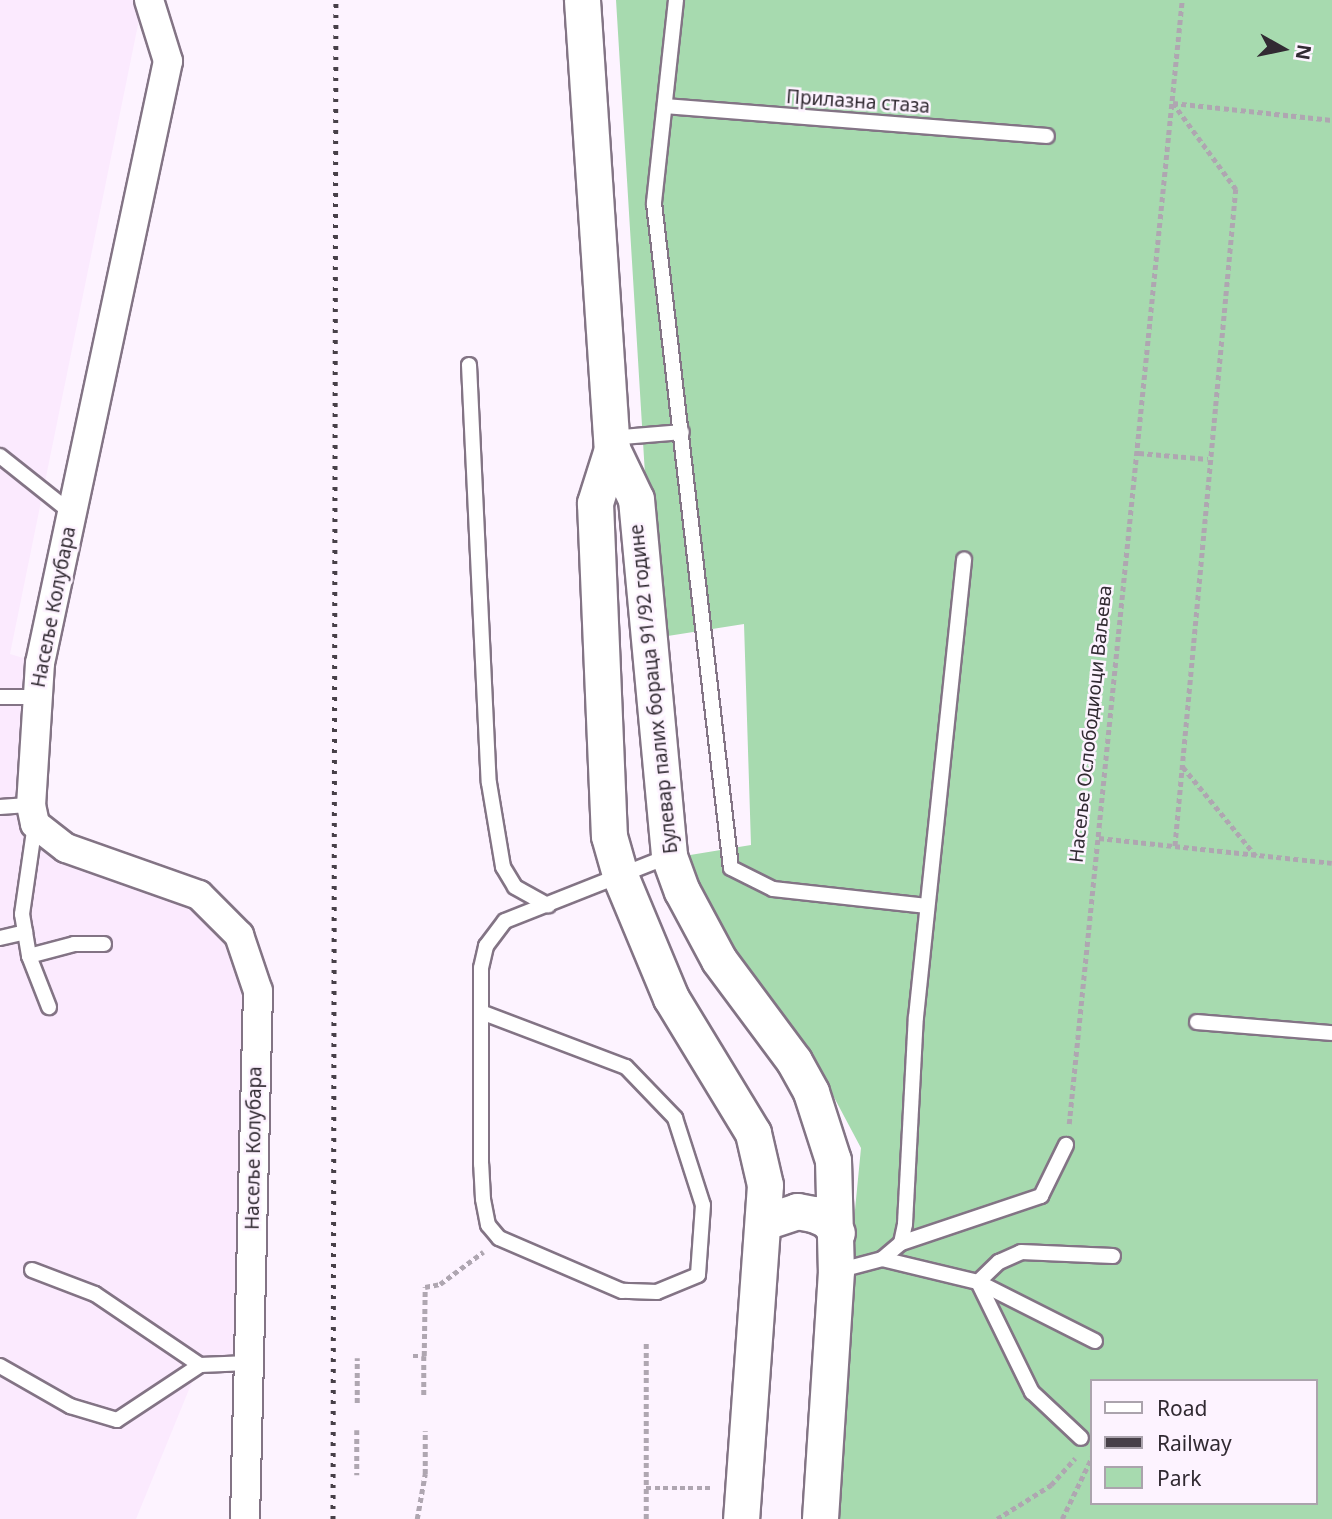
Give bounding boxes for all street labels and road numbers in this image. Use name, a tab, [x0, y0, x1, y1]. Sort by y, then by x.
street label: Прилазна стаза	[785, 86, 931, 118]
street label: Булевар палих бораца 91/92 године	[625, 523, 683, 855]
street label: Насеље Колубара	[27, 524, 81, 690]
street label: Насеље Ослободиоци Ваљева	[1065, 584, 1117, 864]
street label: Насеље Колубара	[241, 1066, 267, 1230]

